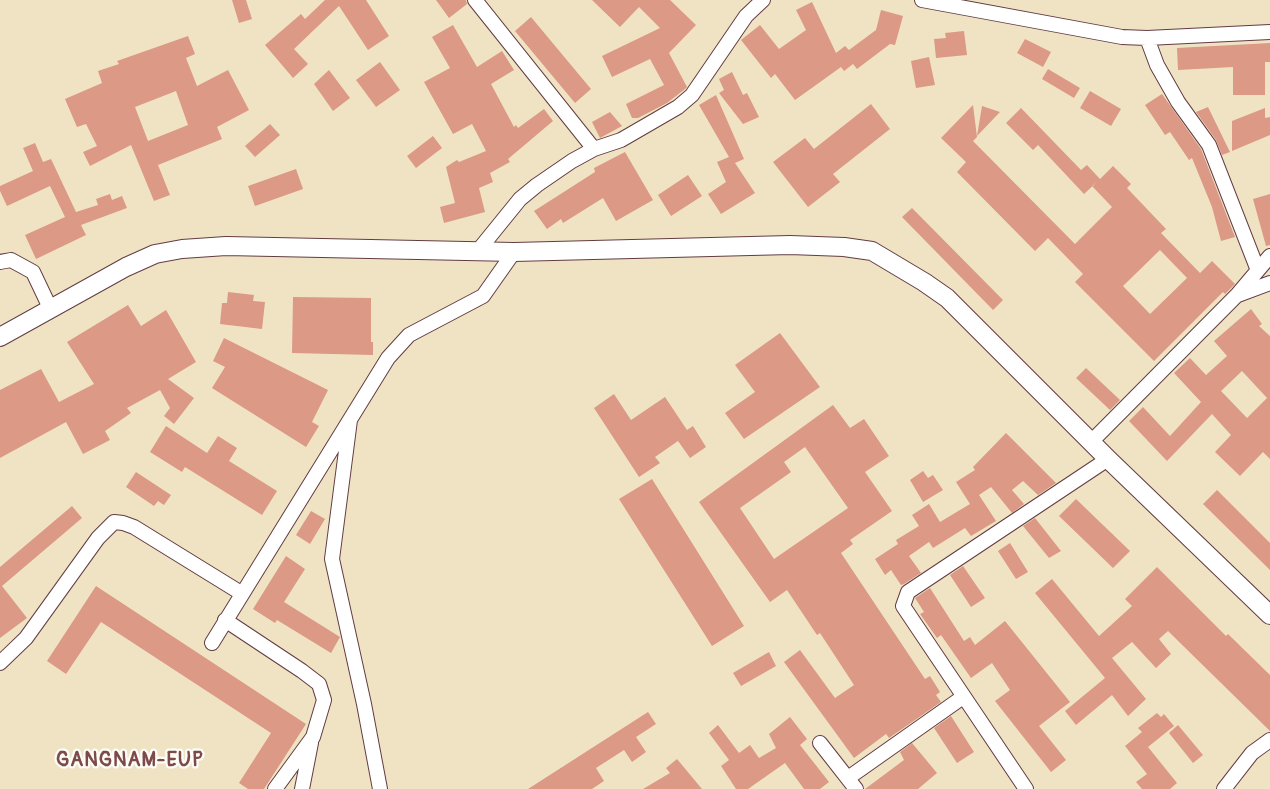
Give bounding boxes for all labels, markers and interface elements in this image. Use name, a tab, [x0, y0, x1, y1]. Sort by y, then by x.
district label: GANGNAM-EUP	[55, 749, 205, 773]

